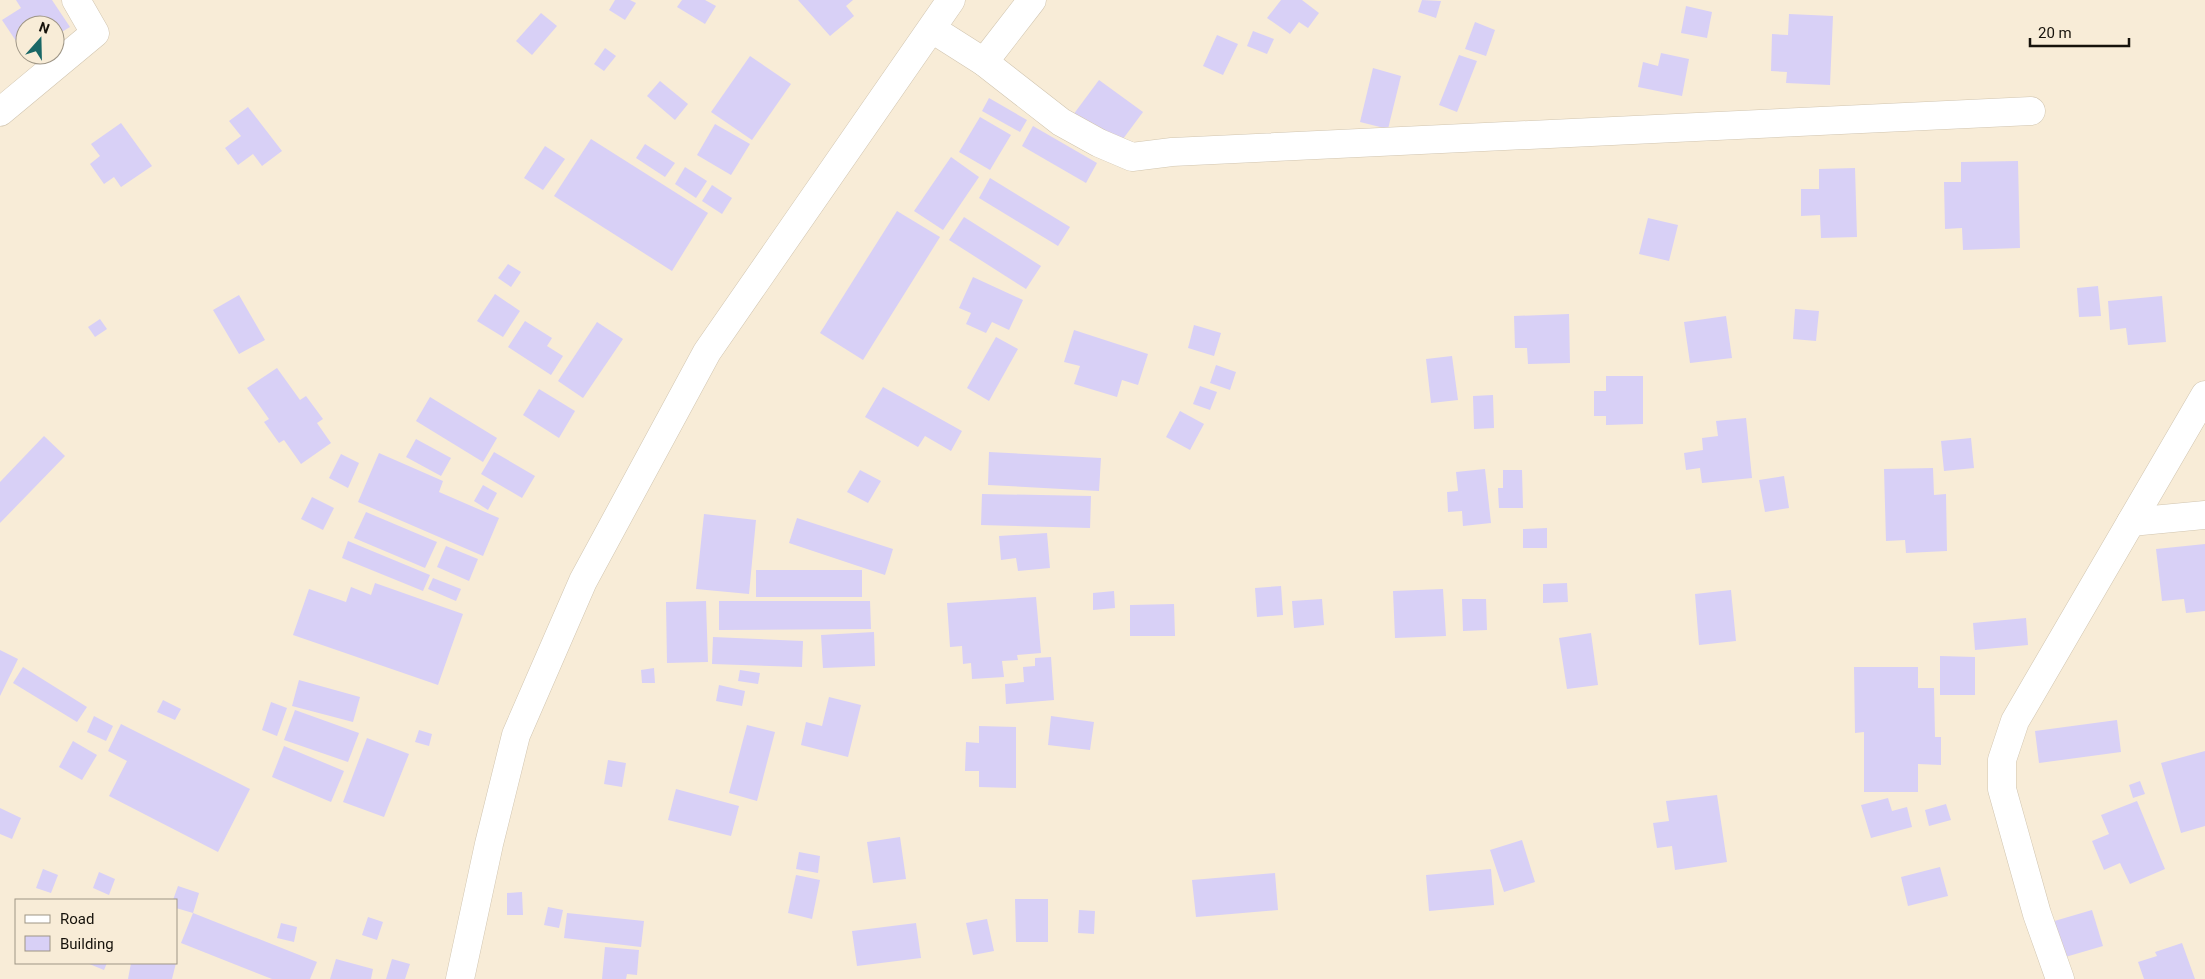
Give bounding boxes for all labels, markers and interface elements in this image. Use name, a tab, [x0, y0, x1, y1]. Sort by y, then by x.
north arrow	[15, 15, 65, 65]
scale bar	[2030, 15, 2129, 47]
text: N	[37, 19, 52, 37]
text: 20 m	[2038, 24, 2072, 42]
legend	[15, 899, 178, 964]
text: Road	[60, 910, 94, 928]
text: Building	[60, 935, 114, 953]

